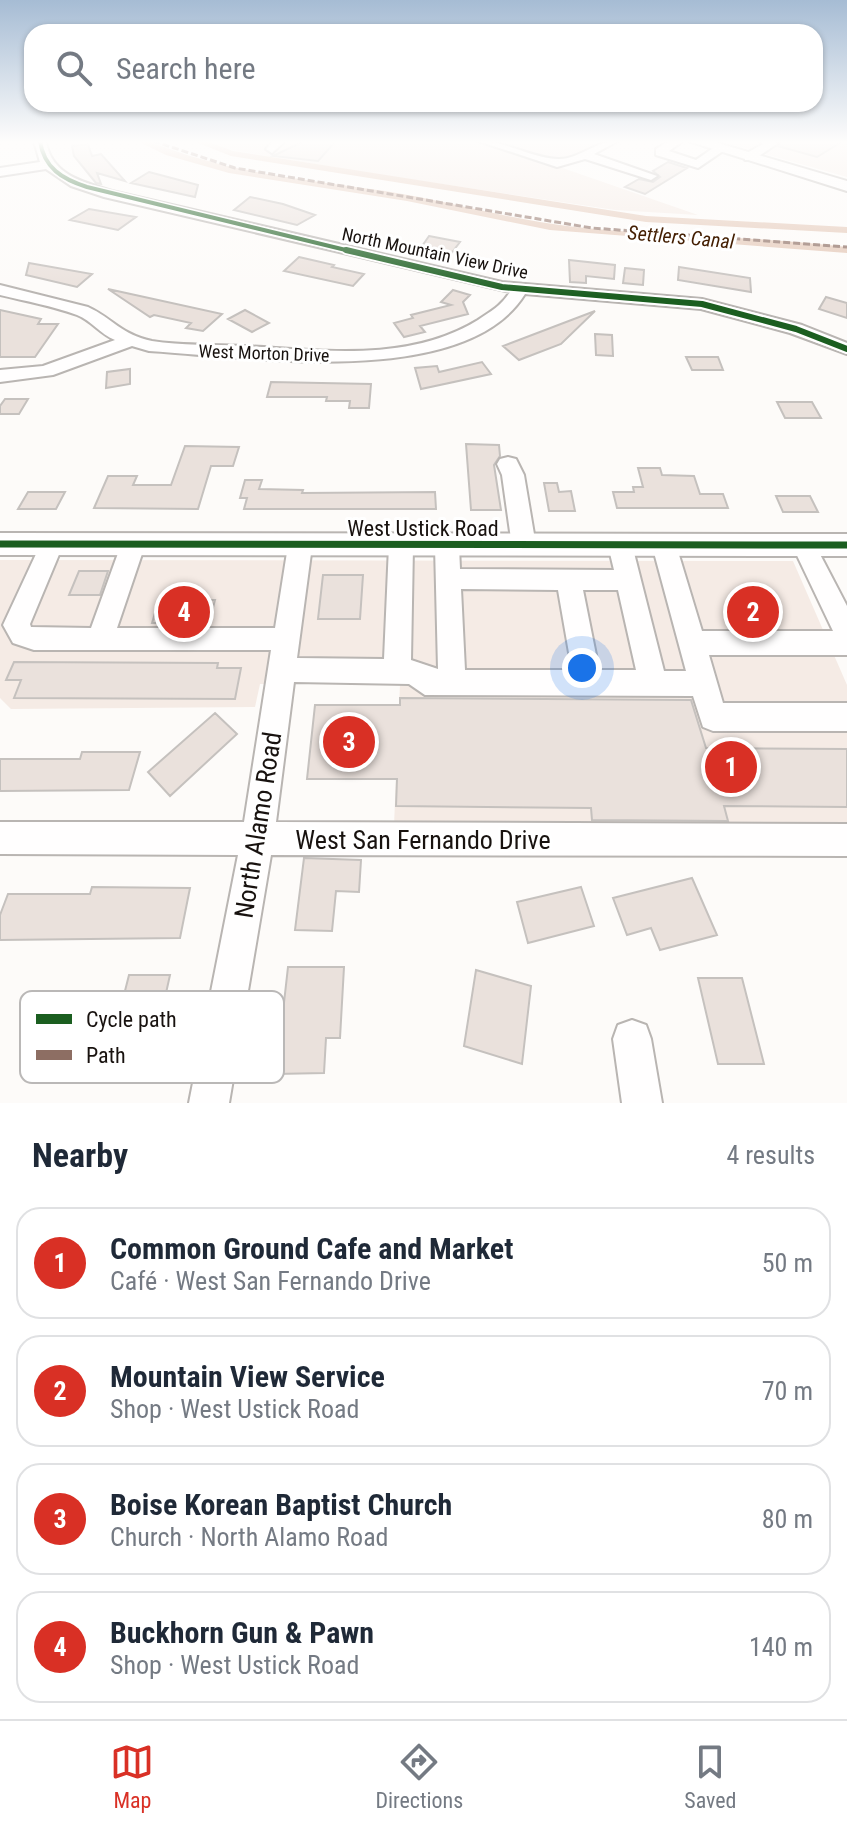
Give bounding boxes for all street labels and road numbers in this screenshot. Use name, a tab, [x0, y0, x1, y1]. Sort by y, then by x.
street label: North Mountain View Drive	[340, 223, 530, 283]
street label: West Morton Drive	[198, 340, 330, 366]
street label: West Ustick Road	[347, 516, 499, 541]
street label: North Alamo Road	[228, 730, 288, 920]
street label: West San Fernando Drive	[295, 825, 551, 855]

